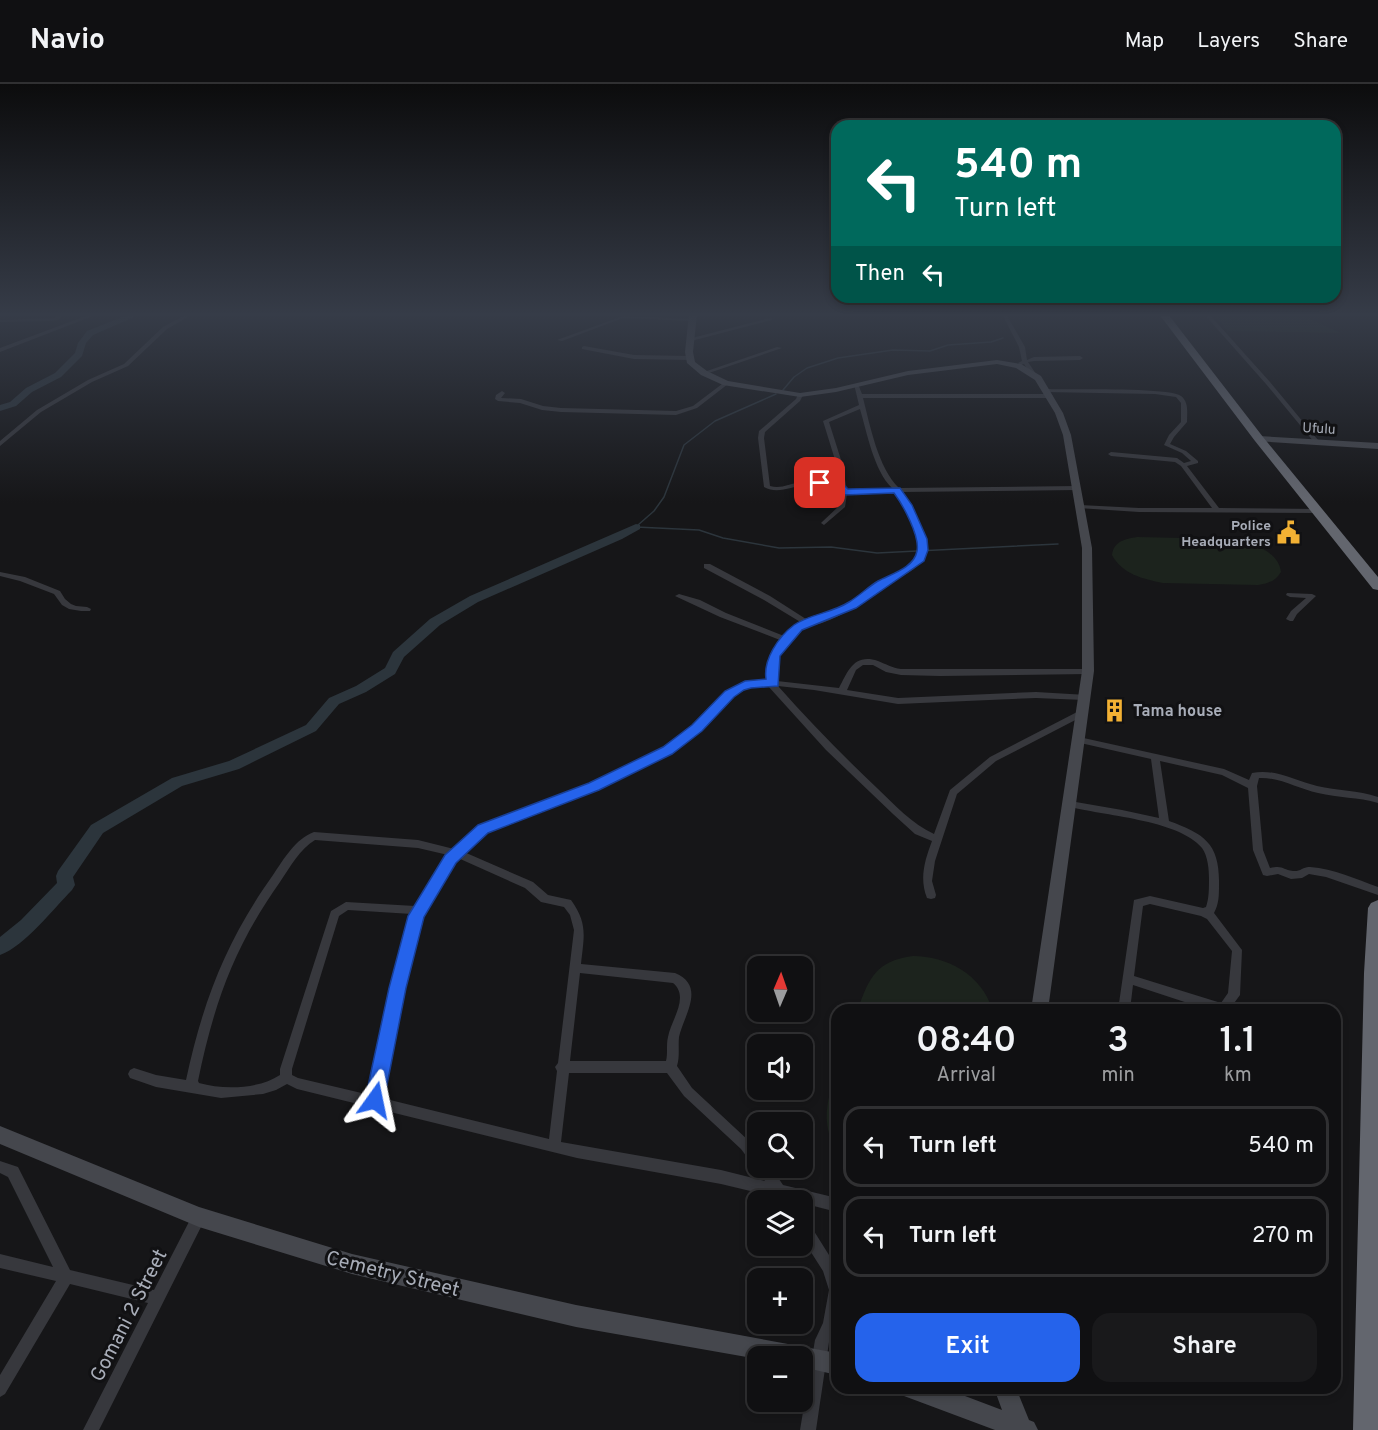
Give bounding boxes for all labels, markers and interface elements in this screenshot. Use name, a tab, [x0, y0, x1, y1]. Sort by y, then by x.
text: Navio	[30, 23, 105, 59]
text: Map	[1125, 28, 1164, 55]
text: Layers	[1197, 28, 1260, 55]
text: Share	[1293, 28, 1348, 55]
text: 540 m	[954, 140, 1082, 193]
icon: left	[855, 144, 933, 222]
text: Turn left	[954, 192, 1056, 226]
icon: left	[917, 258, 950, 291]
text: Then	[855, 261, 905, 288]
street label: Ufulu	[1302, 420, 1336, 439]
pin	[794, 457, 845, 508]
icon: arrive	[803, 466, 836, 499]
place label: Police Headquarters	[1181, 518, 1271, 551]
public building icon: Police Headquarters	[1276, 520, 1302, 546]
building icon: Tama house	[1102, 697, 1128, 723]
place label: Tama house	[1133, 702, 1222, 722]
north arrow	[747, 956, 813, 1022]
map controls	[747, 956, 813, 1412]
text: 08:40	[916, 1019, 1017, 1065]
text: 3	[1107, 1019, 1129, 1065]
text: 1.1	[1219, 1019, 1256, 1065]
button: sound	[747, 1034, 813, 1100]
text: Arrival	[936, 1063, 996, 1089]
text: min	[1101, 1063, 1135, 1089]
text: km	[1224, 1063, 1252, 1089]
position arrow	[343, 1068, 407, 1132]
button: search	[747, 1112, 813, 1178]
icon: left	[858, 1130, 891, 1163]
text: Turn left	[909, 1133, 997, 1160]
text: 540 m	[1248, 1133, 1314, 1160]
button: layers	[747, 1190, 813, 1256]
icon: left	[858, 1220, 891, 1253]
text: Turn left	[909, 1223, 997, 1250]
text: 270 m	[1252, 1223, 1314, 1250]
street label: Gomani 2 Street	[85, 1245, 174, 1387]
street label: Cemetry Street	[323, 1246, 462, 1304]
button: +	[747, 1268, 813, 1334]
button: Exit	[855, 1313, 1080, 1382]
button: Share	[1092, 1313, 1317, 1382]
button: −	[747, 1346, 813, 1412]

